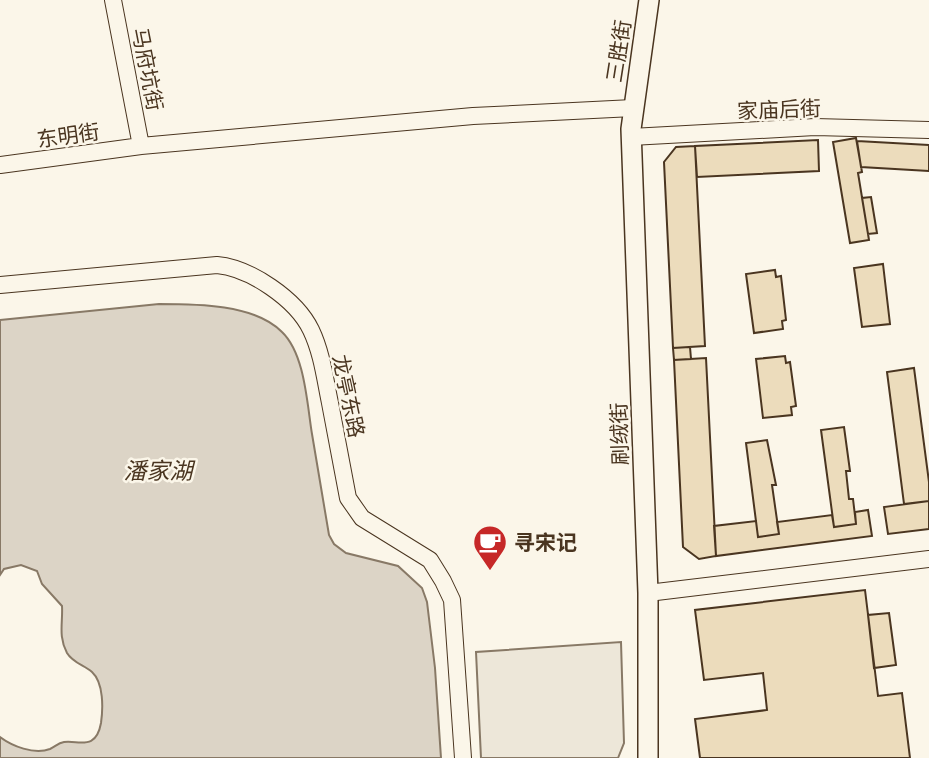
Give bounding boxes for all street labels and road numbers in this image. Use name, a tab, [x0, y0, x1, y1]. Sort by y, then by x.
street label: 三胜街	[600, 18, 636, 84]
street label: 马府坑街	[127, 25, 169, 113]
street label: 家庙后街	[737, 95, 821, 123]
street label: 东明街	[35, 118, 101, 152]
street label: 龙亭东路	[328, 352, 370, 440]
street label: 刷绒街	[605, 402, 633, 466]

